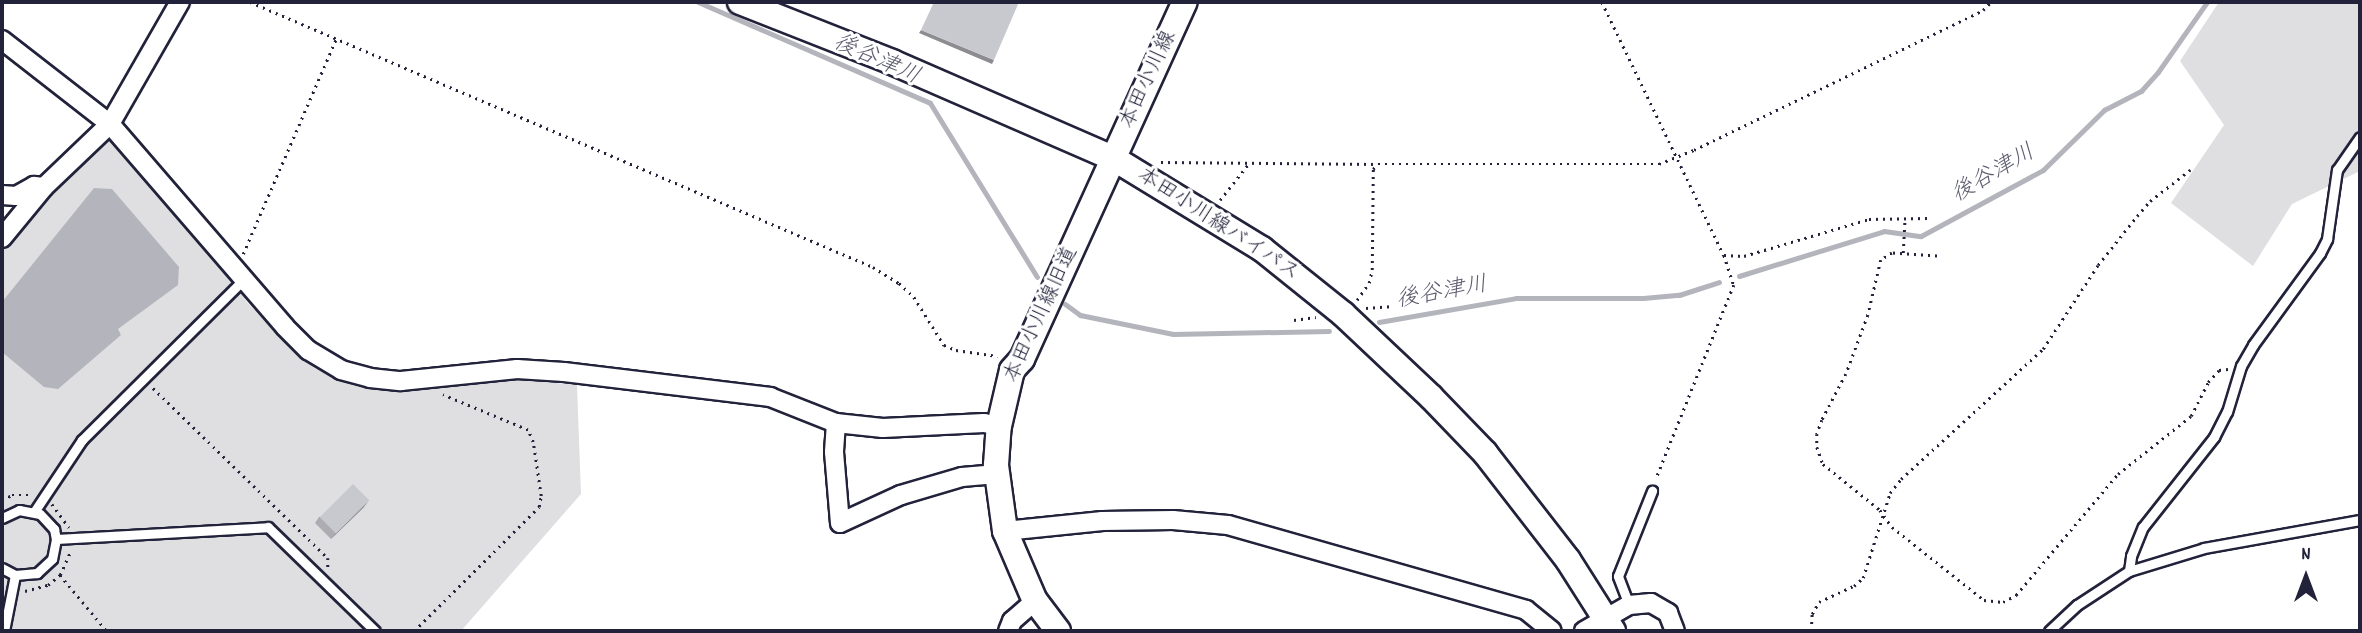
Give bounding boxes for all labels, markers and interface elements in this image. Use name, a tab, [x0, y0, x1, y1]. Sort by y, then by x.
street label: 本田小川線	[1115, 27, 1183, 133]
water label: 後谷津川	[828, 30, 924, 92]
water label: 後谷津川	[1947, 140, 2041, 210]
street label: 本田小川線バイパス	[1132, 163, 1304, 287]
street label: 本田小川線旧道	[1000, 243, 1084, 387]
water label: 後谷津川	[1394, 272, 1490, 316]
north arrow	[2271, 542, 2341, 612]
text: N	[2301, 542, 2311, 569]

